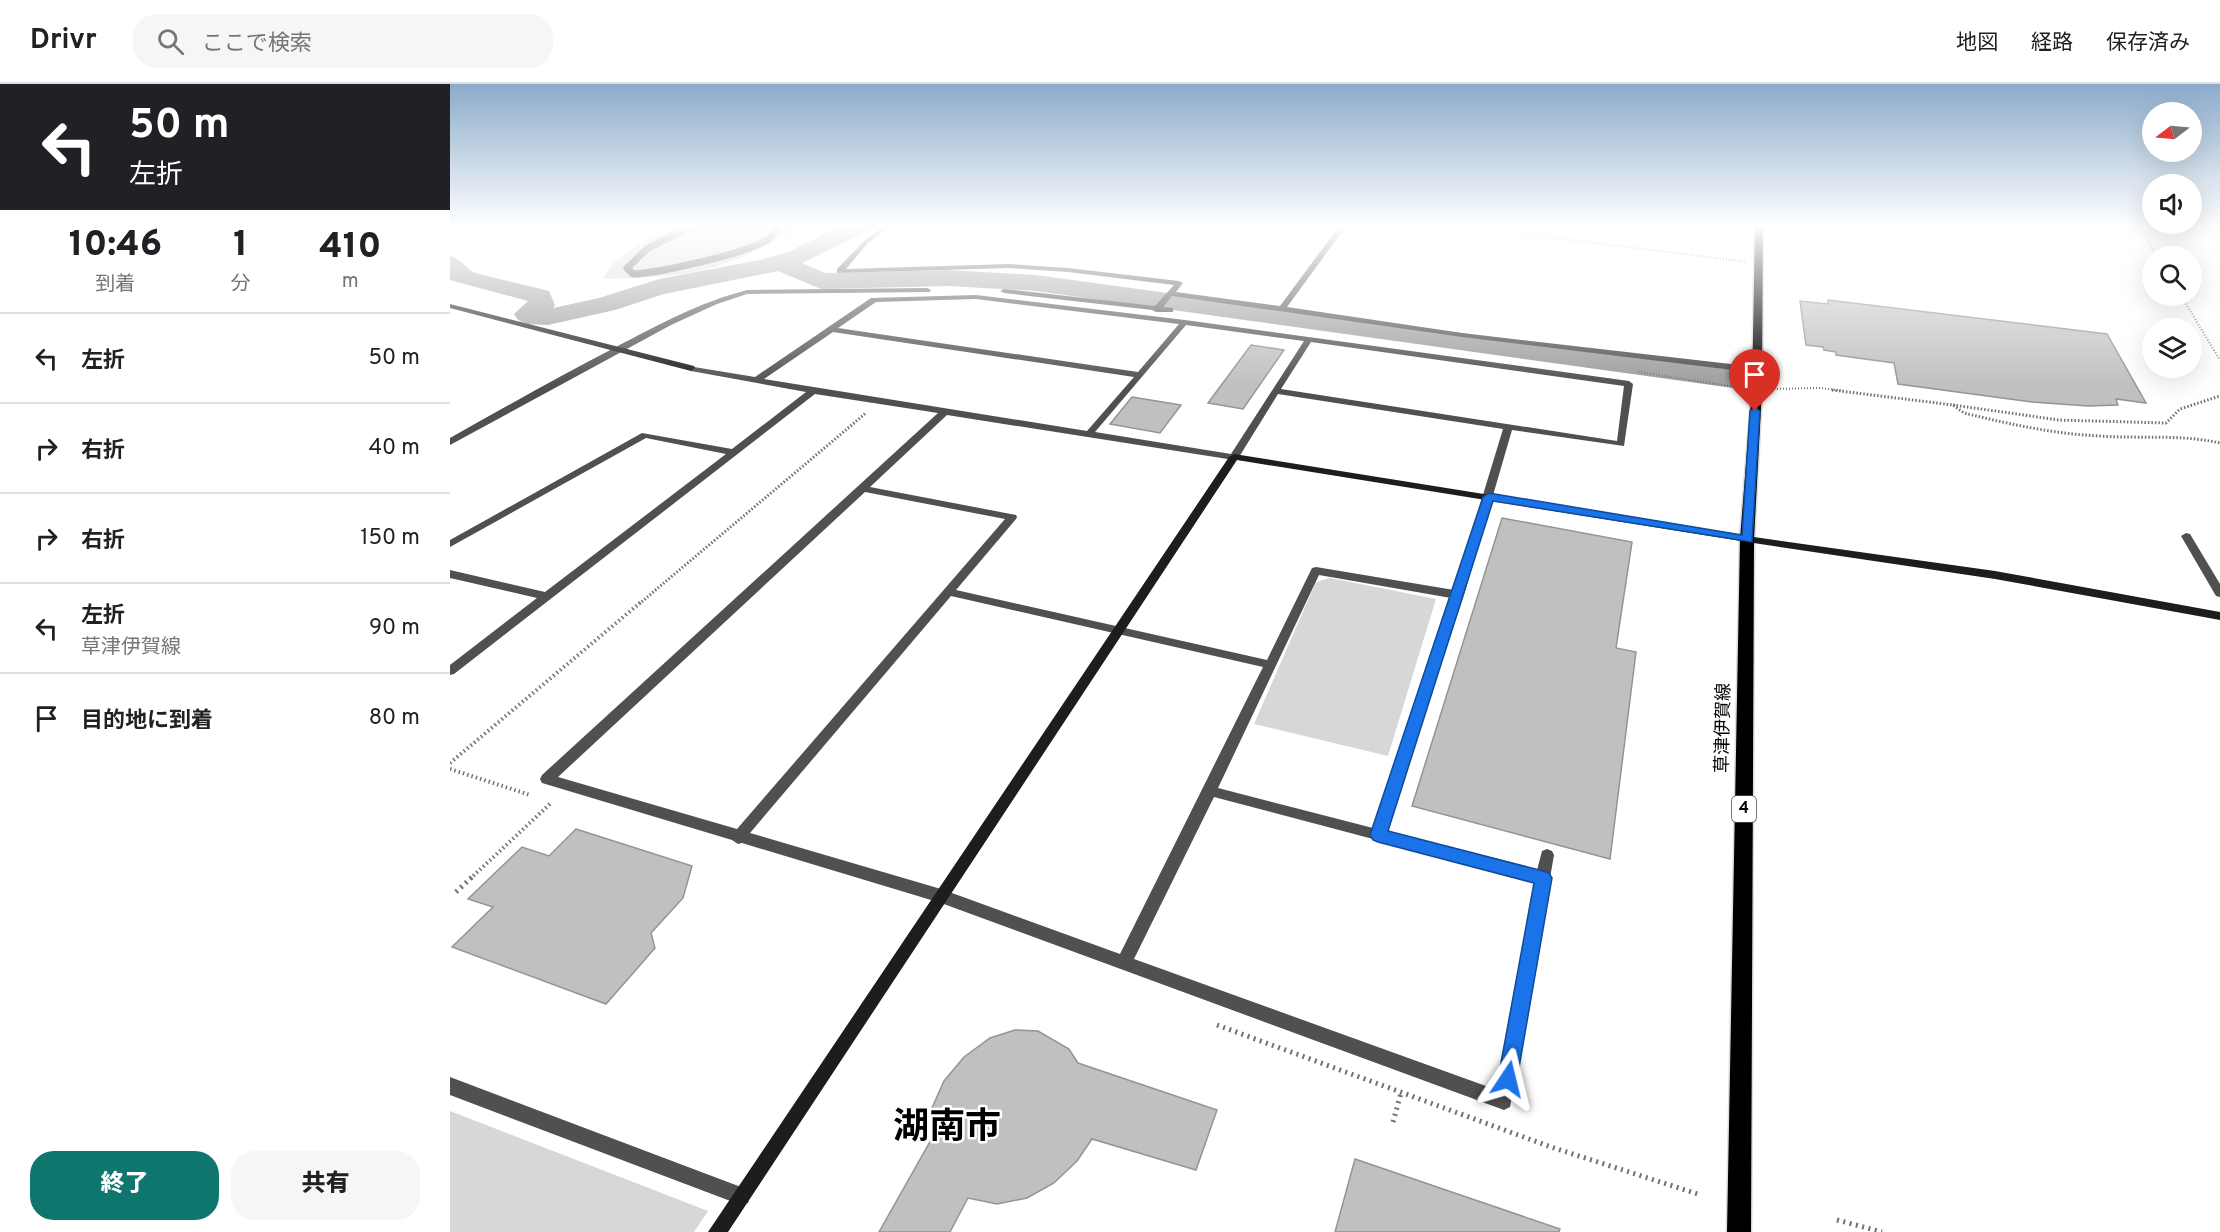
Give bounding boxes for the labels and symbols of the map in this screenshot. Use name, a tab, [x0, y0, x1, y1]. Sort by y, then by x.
north arrow	[2142, 102, 2202, 162]
pin	[1729, 349, 1780, 411]
street label: 草津伊賀線	[1712, 683, 1736, 773]
road number: 4	[1732, 796, 1756, 822]
position arrow	[1476, 1047, 1540, 1111]
district label: 湖南市	[893, 1106, 1001, 1152]

